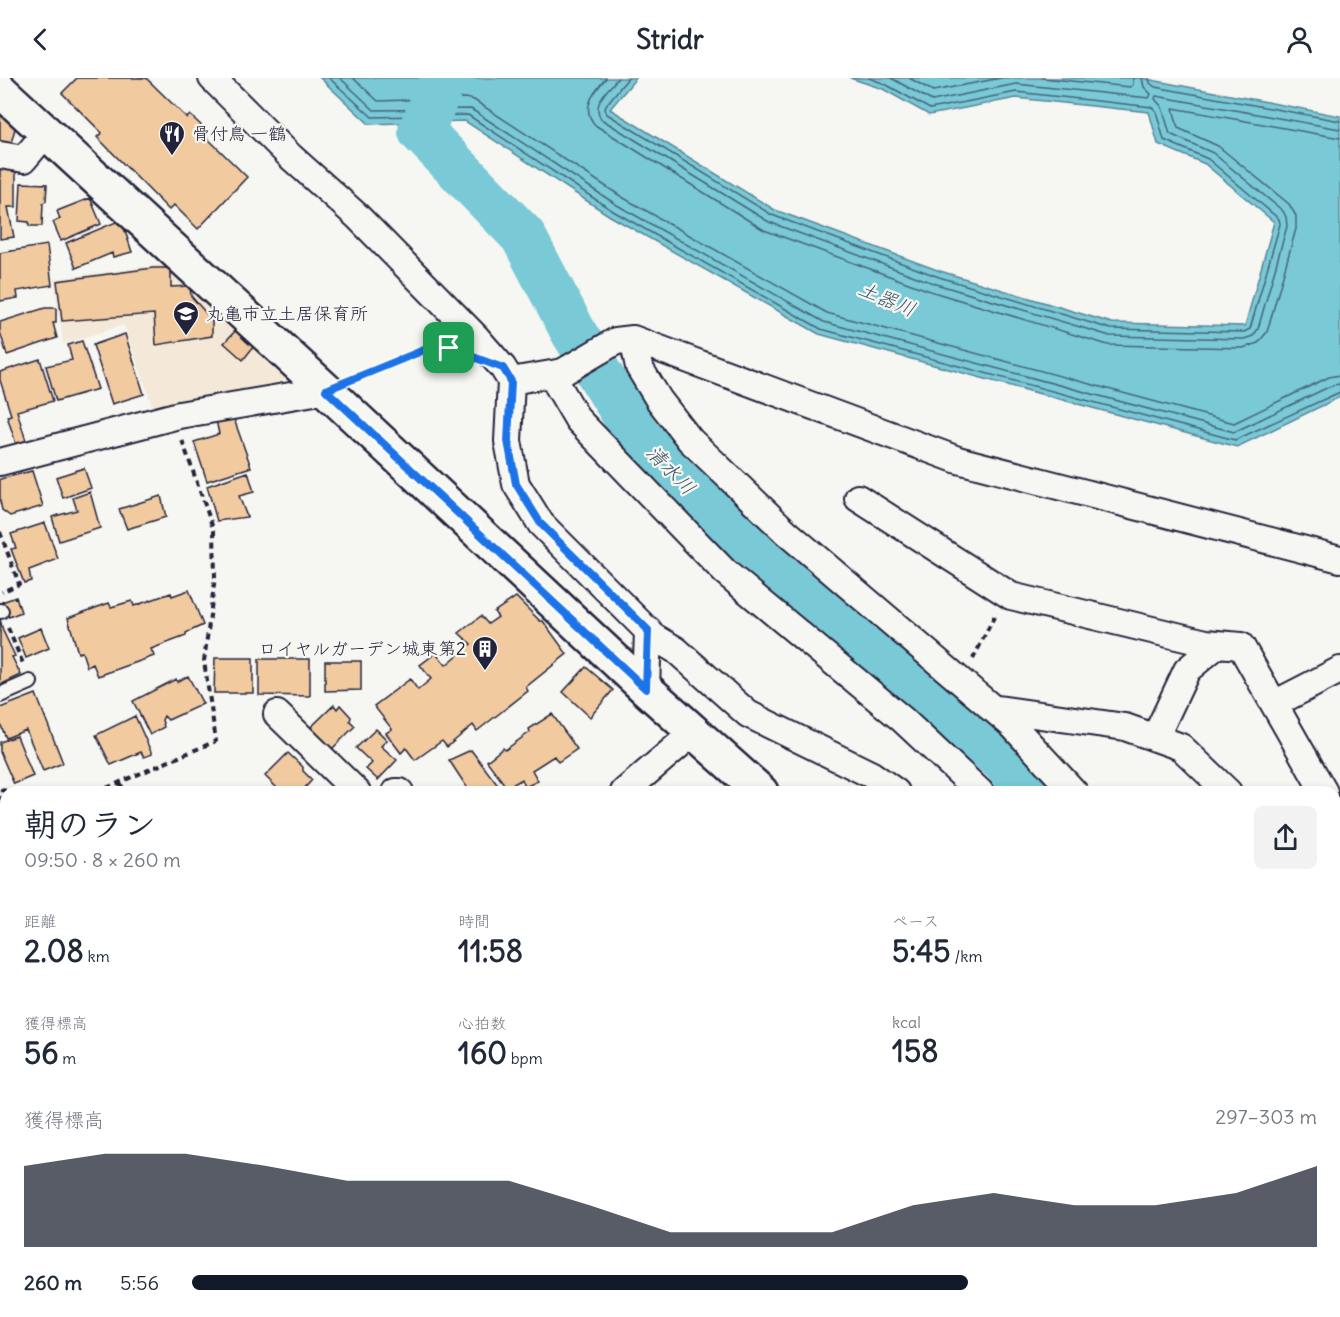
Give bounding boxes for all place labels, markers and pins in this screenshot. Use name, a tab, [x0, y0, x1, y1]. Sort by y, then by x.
restaurant icon: 骨付鳥 一鶴	[157, 119, 187, 157]
place label: 骨付鳥 一鶴	[192, 122, 286, 145]
school or university icon: 丸亀市立土居保育所	[171, 299, 201, 337]
place label: 丸亀市立土居保育所	[206, 302, 368, 325]
pin	[423, 322, 474, 373]
building icon: ロイヤルガーデン城東第2	[470, 634, 500, 672]
place label: ロイヤルガーデン城東第2	[258, 637, 466, 660]

